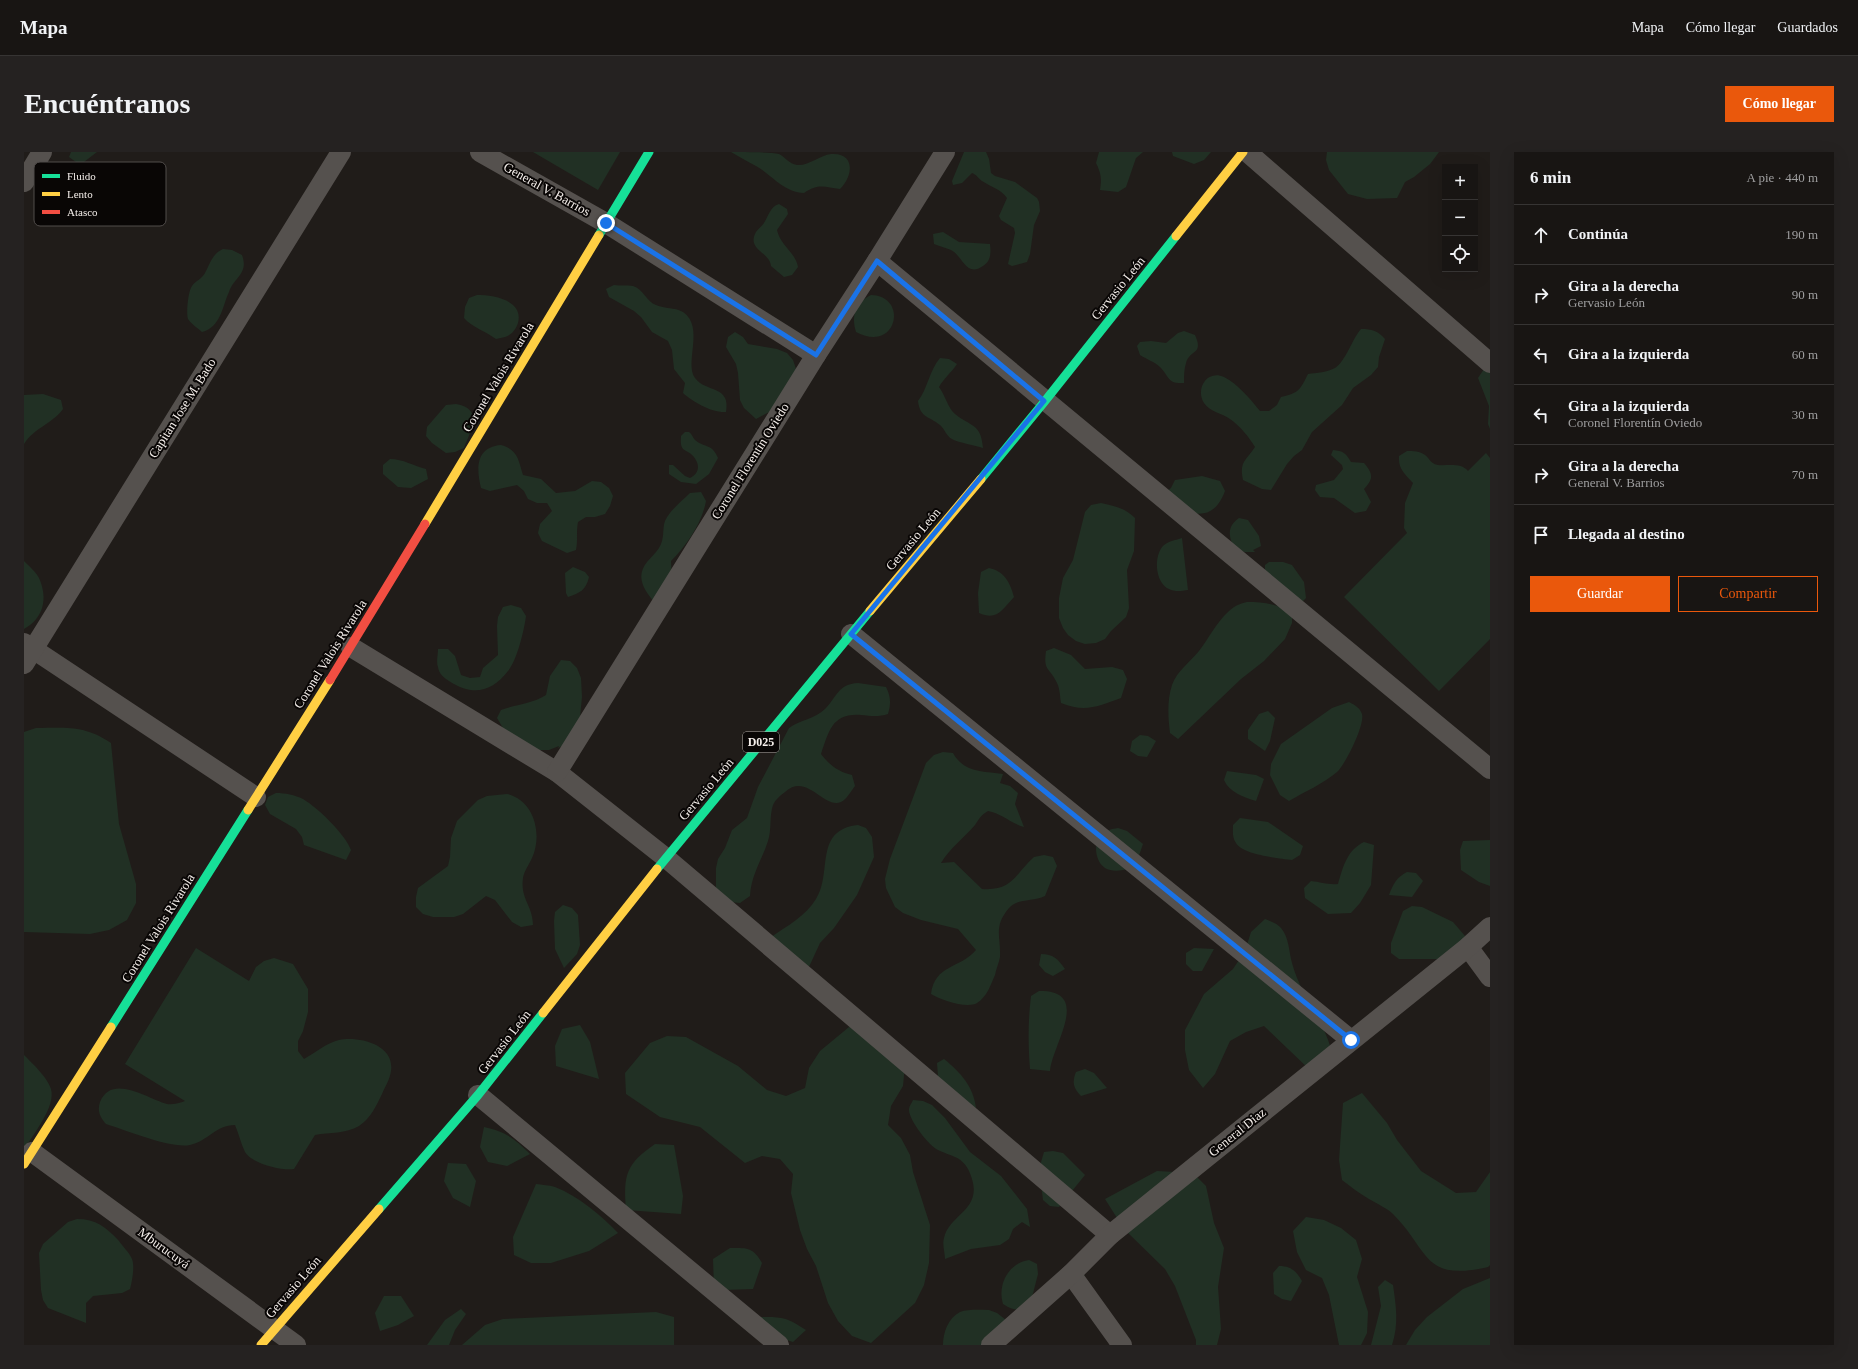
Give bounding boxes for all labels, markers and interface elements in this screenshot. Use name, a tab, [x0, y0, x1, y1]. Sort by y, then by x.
text: Mapa	[20, 17, 68, 38]
text: Mapa	[1632, 20, 1664, 35]
text: Cómo llegar	[1686, 20, 1755, 35]
text: Guardados	[1777, 20, 1838, 35]
button: Cómo llegar	[1725, 86, 1834, 122]
text: Encuéntranos	[24, 88, 190, 119]
street label: General V. Barrios	[501, 159, 593, 219]
legend	[34, 162, 166, 226]
map controls	[1442, 164, 1478, 272]
button: +	[1442, 164, 1478, 200]
text: 6 min	[1530, 168, 1571, 187]
text: Fluido	[67, 170, 96, 182]
text: A pie · 440 m	[1747, 170, 1818, 185]
text: Lento	[67, 188, 93, 200]
button: −	[1442, 200, 1478, 236]
text: Atasco	[67, 206, 98, 218]
route end	[597, 214, 615, 232]
icon: ahead	[1530, 224, 1552, 246]
text: Continúa	[1568, 226, 1628, 242]
text: 190 m	[1785, 227, 1818, 242]
button: locate	[1442, 236, 1478, 272]
street label: Gervasio León	[1088, 253, 1148, 323]
text: Gira a la derecha	[1568, 278, 1679, 294]
icon: right	[1530, 284, 1552, 306]
text: 90 m	[1792, 287, 1818, 302]
text: Gervasio León	[1568, 295, 1645, 310]
street label: Coronel Valois Rivarola	[459, 319, 537, 435]
icon: left	[1530, 344, 1552, 366]
text: Gira a la izquierda	[1568, 346, 1689, 362]
text: 60 m	[1792, 347, 1818, 362]
street label: Capitan Jose M. Bado	[145, 355, 219, 461]
text: Gira a la izquierda	[1568, 398, 1689, 414]
street label: Coronel Florentín Oviedo	[708, 400, 792, 522]
icon: left	[1530, 404, 1552, 426]
text: 30 m	[1792, 407, 1818, 422]
text: Coronel Florentín Oviedo	[1568, 415, 1702, 430]
text: Gira a la derecha	[1568, 458, 1679, 474]
icon: right	[1530, 464, 1552, 486]
text: 70 m	[1792, 467, 1818, 482]
text: General V. Barrios	[1568, 475, 1665, 490]
street label: Gervasio León	[883, 504, 944, 573]
icon: arrive	[1530, 524, 1552, 546]
text: Llegada al destino	[1568, 526, 1685, 542]
button: Guardar	[1530, 576, 1670, 612]
button: Compartir	[1678, 576, 1818, 612]
street label: Coronel Valois Rivarola	[290, 597, 370, 711]
road number: D025	[743, 732, 779, 752]
street label: Gervasio León	[676, 754, 737, 823]
street label: Coronel Valois Rivarola	[118, 871, 198, 985]
street label: Gervasio León	[474, 1007, 534, 1077]
route start	[1342, 1031, 1360, 1049]
street label: General Diaz	[1205, 1104, 1269, 1160]
street label: Mburucuyá	[135, 1224, 193, 1272]
street label: Gervasio León	[262, 1253, 324, 1321]

